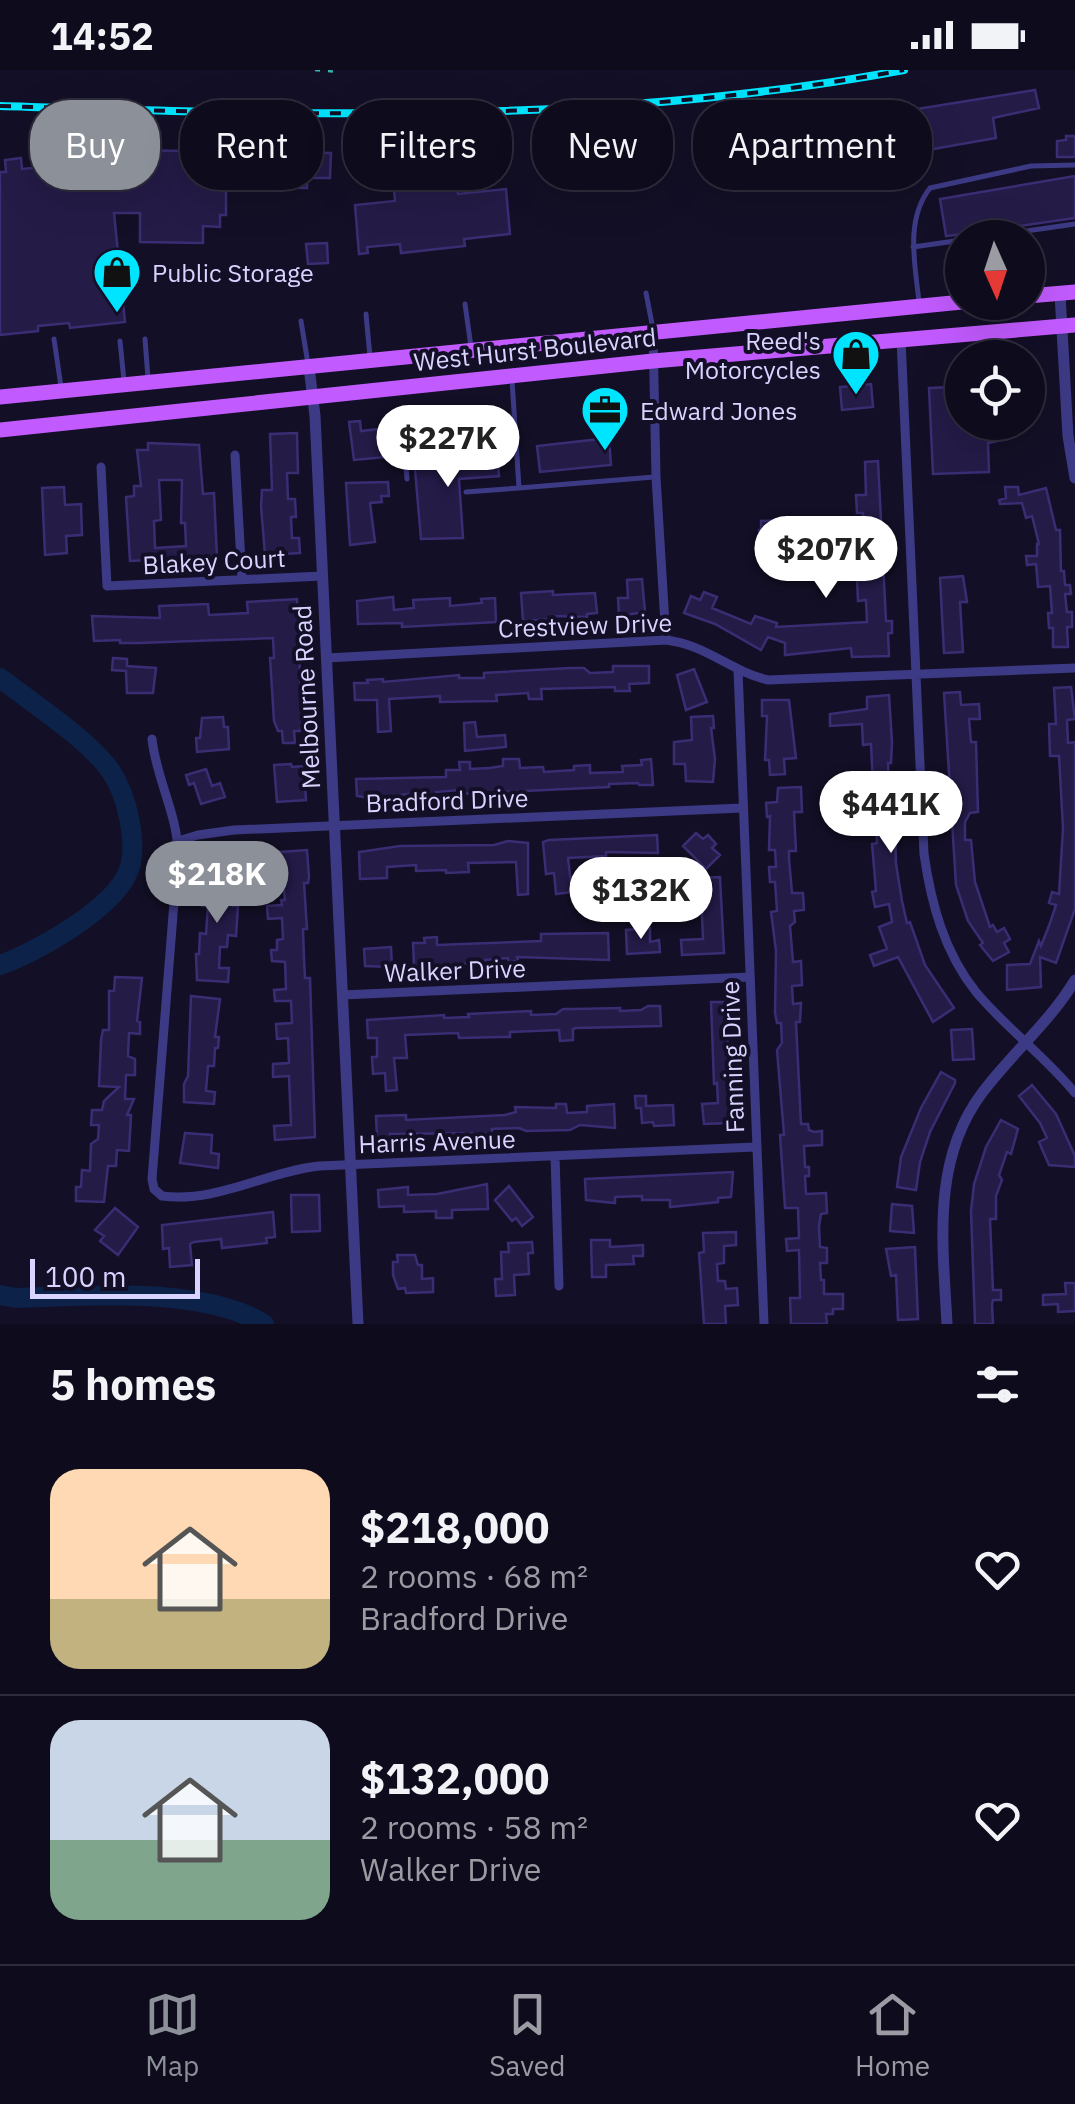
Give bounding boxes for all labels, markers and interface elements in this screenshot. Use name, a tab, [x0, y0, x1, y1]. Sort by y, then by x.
text: 14:52	[50, 11, 154, 60]
chip: Buy	[30, 100, 160, 190]
chip: Rent	[180, 100, 323, 190]
chip: Filters	[343, 100, 512, 190]
chip: New	[532, 100, 673, 190]
chip: Apartment	[693, 100, 932, 190]
north arrow	[945, 220, 1045, 320]
map controls	[945, 220, 1045, 440]
shop icon: Public Storage	[91, 246, 143, 314]
place label: Public Storage	[152, 256, 314, 289]
street label: West Hurst Boulevard	[412, 320, 658, 378]
place label: Reed's Motorcycles	[685, 324, 821, 386]
shop icon: Reed's Motorcycles	[830, 328, 882, 396]
button: locate	[945, 340, 1045, 440]
office icon: Edward Jones	[579, 384, 631, 452]
place label: Edward Jones	[640, 394, 797, 427]
pin: $227K	[378, 405, 518, 490]
text: $227K	[398, 416, 498, 458]
pin: $207K	[756, 516, 896, 601]
text: $207K	[776, 527, 876, 569]
street label: Blakey Court	[142, 541, 286, 581]
street label: Melbourne Road	[285, 604, 327, 790]
street label: Crestview Drive	[497, 605, 673, 645]
pin: $441K	[821, 771, 961, 856]
street label: Bradford Drive	[365, 781, 529, 819]
text: $441K	[841, 782, 941, 824]
pin: $218K	[147, 841, 287, 926]
text: $218K	[167, 852, 267, 894]
pin: $132K	[571, 857, 711, 942]
text: $132K	[591, 868, 691, 910]
street label: Walker Drive	[384, 951, 526, 989]
street label: Fanning Drive	[713, 980, 751, 1134]
street label: Harris Avenue	[358, 1122, 516, 1160]
scale bar	[30, 1254, 200, 1298]
text: 100 m	[45, 1258, 126, 1295]
text: 5 homes	[50, 1357, 216, 1412]
icon: filters	[970, 1357, 1025, 1412]
text: $218,000	[360, 1500, 549, 1555]
icon: home	[130, 1509, 250, 1629]
icon: heart	[970, 1542, 1025, 1597]
text: 2 rooms · 68 m²	[360, 1555, 588, 1597]
text: Bradford Drive	[360, 1597, 568, 1639]
text: $132,000	[360, 1751, 549, 1806]
icon: home	[130, 1760, 250, 1880]
icon: heart	[970, 1793, 1025, 1848]
text: 2 rooms · 58 m²	[360, 1806, 588, 1848]
text: Walker Drive	[360, 1848, 541, 1890]
tab: Map	[145, 1987, 200, 2084]
tab: Saved	[489, 1987, 565, 2084]
tab: Home	[855, 1987, 930, 2084]

